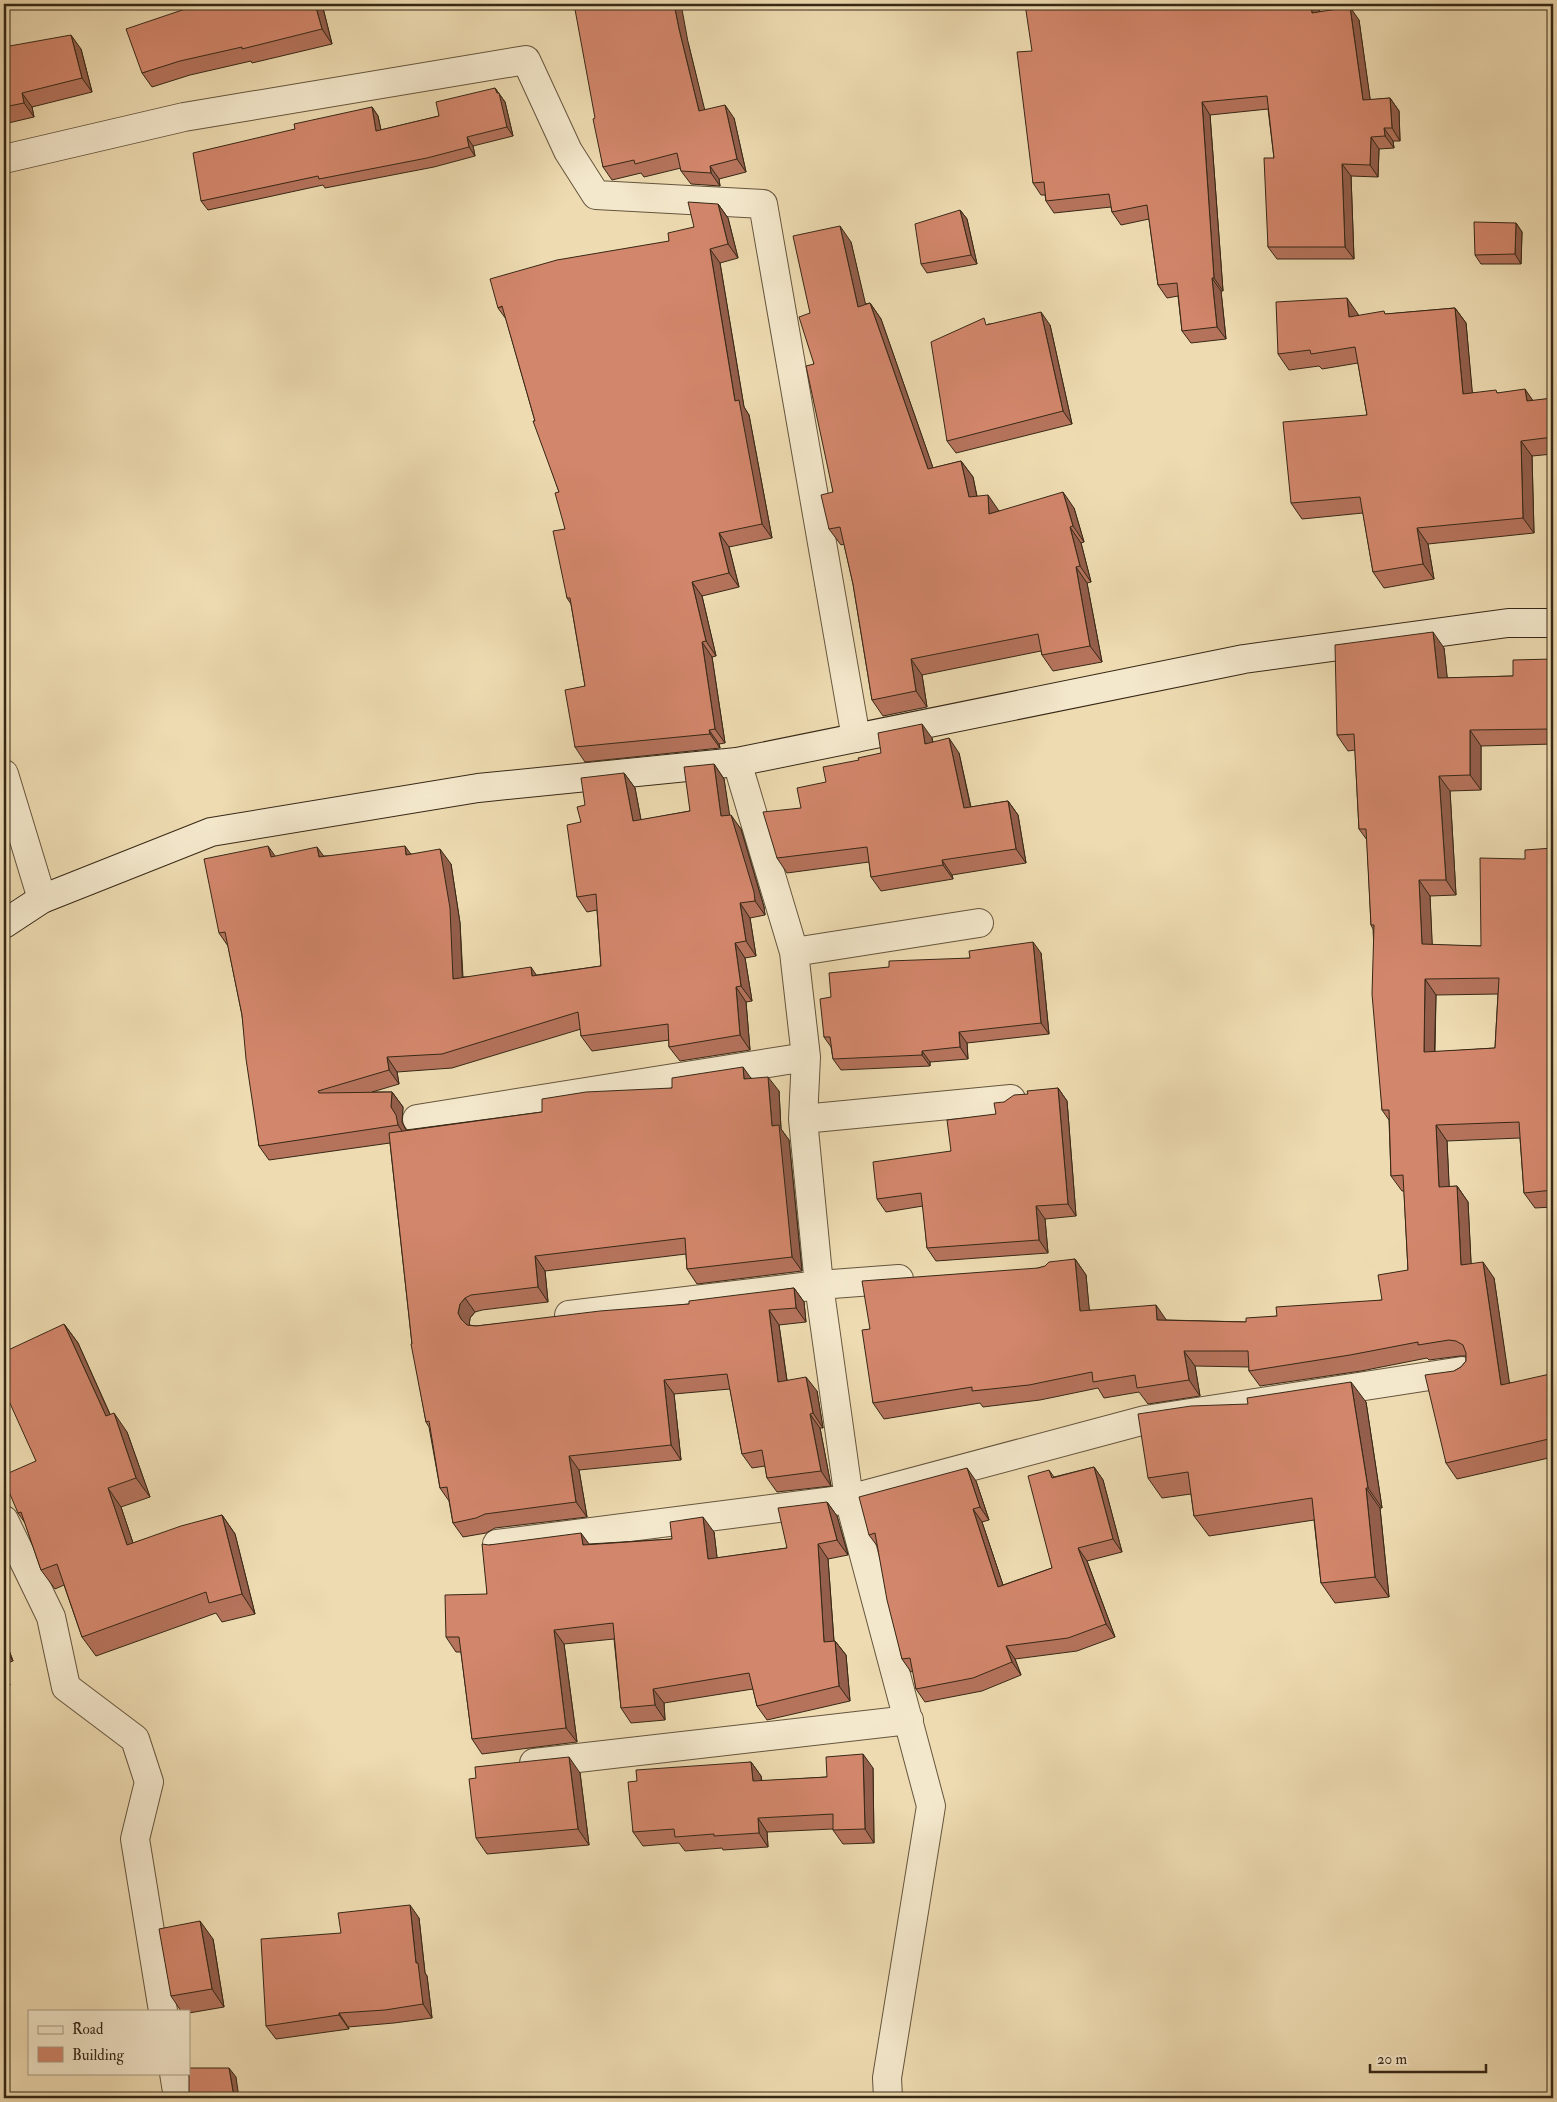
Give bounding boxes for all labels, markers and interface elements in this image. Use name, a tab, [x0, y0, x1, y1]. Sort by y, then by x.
legend	[28, 2010, 190, 2074]
text: Road	[72, 2020, 104, 2039]
scale bar	[1370, 2042, 1486, 2074]
text: Building	[72, 2046, 124, 2065]
text: 20 m	[1377, 2050, 1407, 2069]

